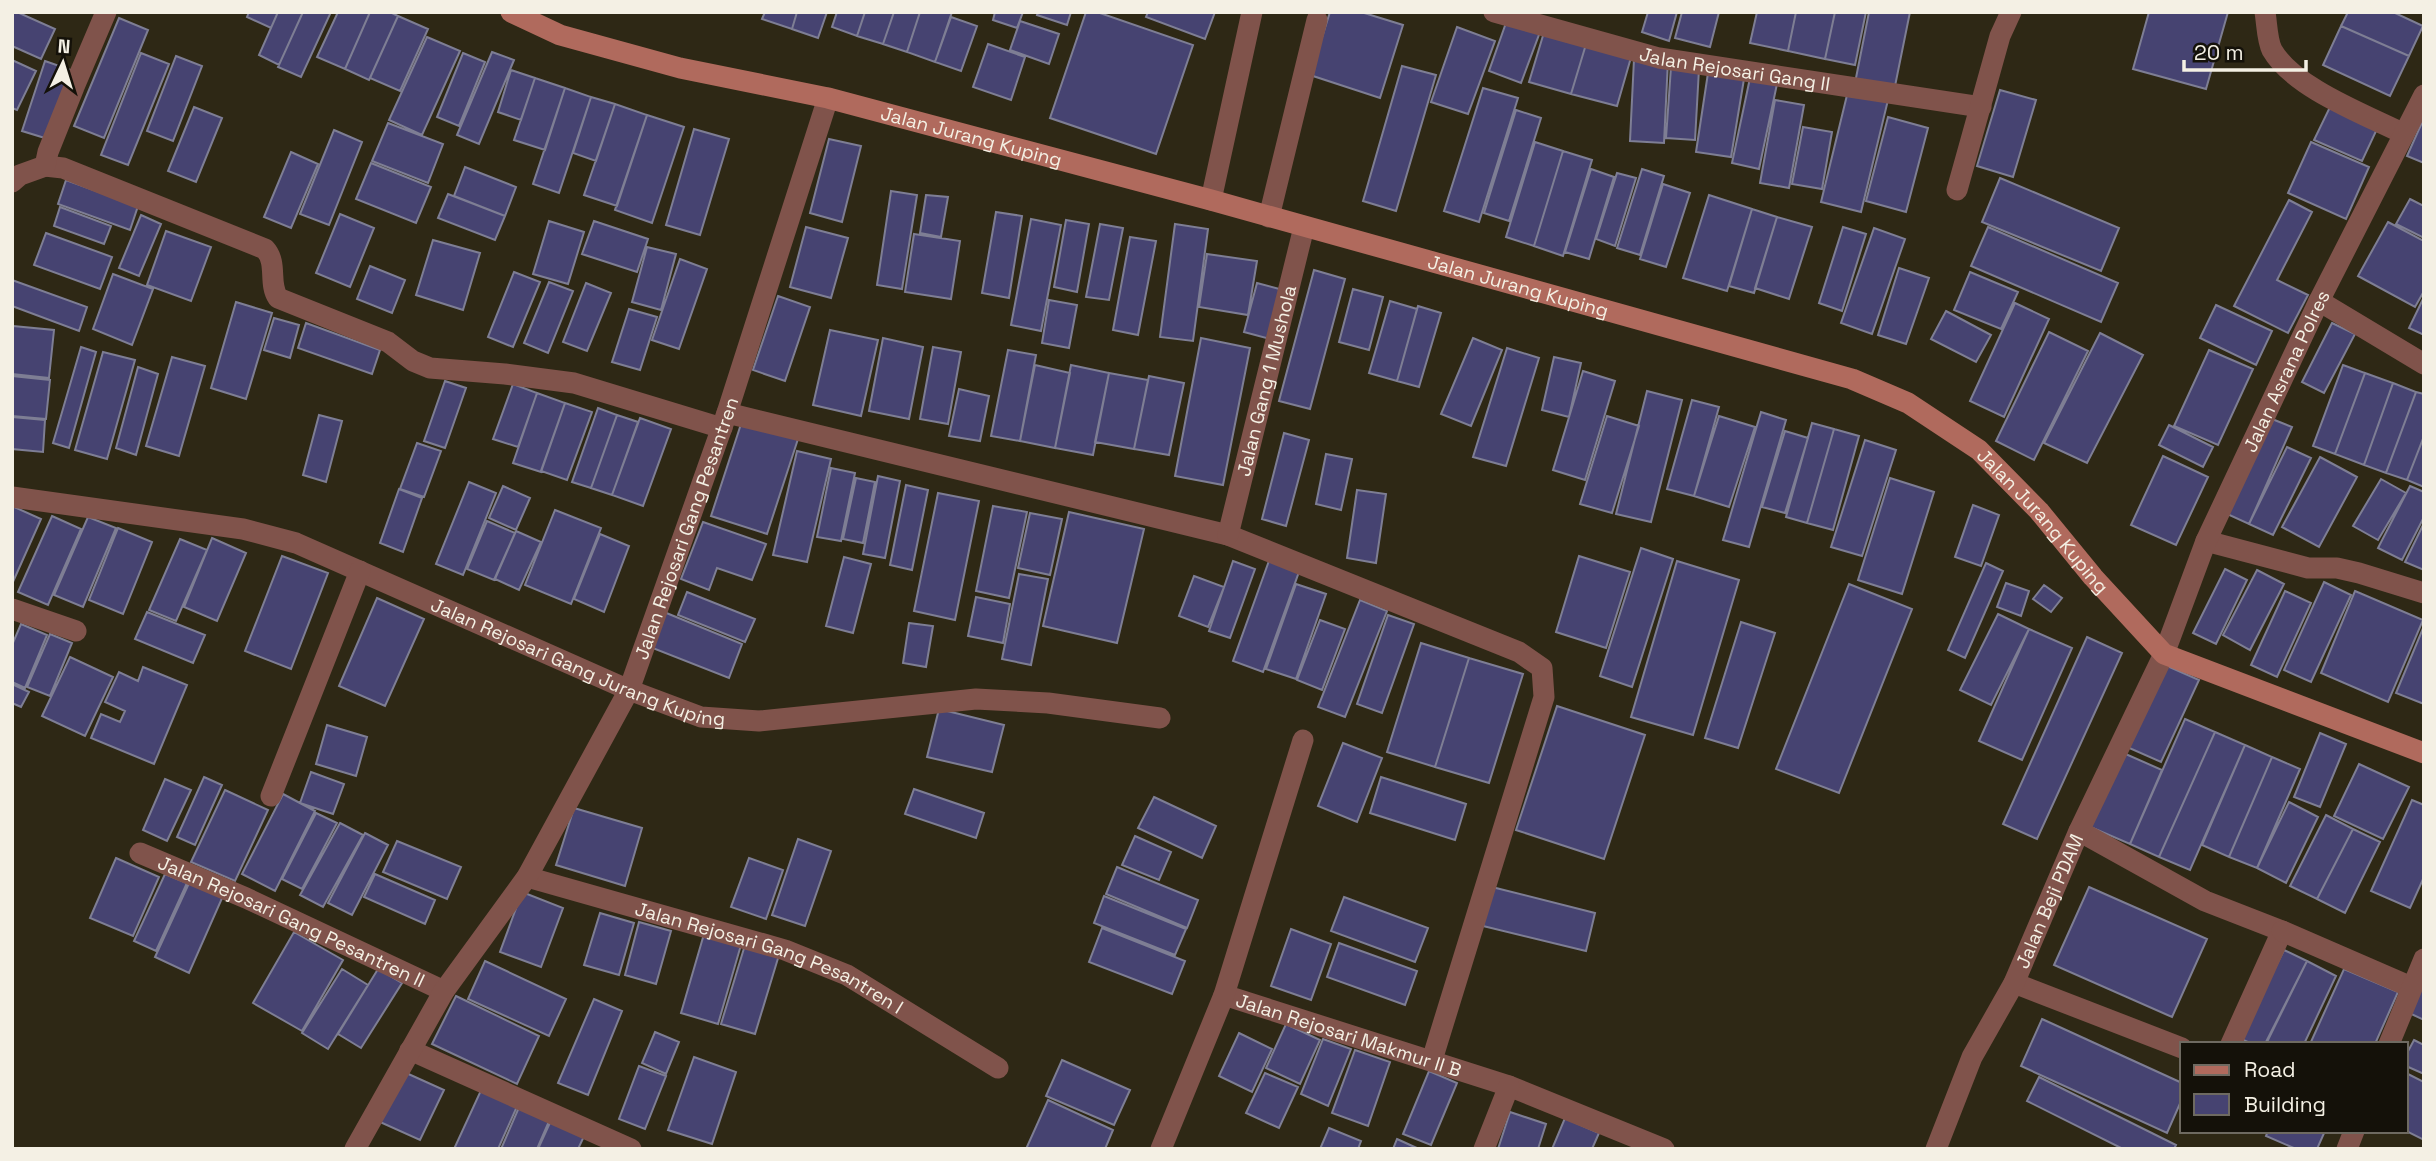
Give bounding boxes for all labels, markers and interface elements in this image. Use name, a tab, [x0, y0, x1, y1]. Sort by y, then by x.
north arrow	[28, 28, 98, 98]
scale bar	[2184, 28, 2306, 72]
text: N	[57, 34, 71, 59]
text: 20 m	[2194, 39, 2244, 66]
street label: Jalan Rejosari Gang II	[1637, 41, 1832, 96]
street label: Jalan Jurang Kuping	[878, 100, 1065, 172]
street label: Jalan Jurang Kuping	[1425, 249, 1612, 323]
street label: Jalan Gang 1 Mushola	[1230, 282, 1302, 479]
street label: Jalan Asrana Polres	[2237, 286, 2335, 456]
street label: Jalan Rejosari Gang Pesantren	[628, 394, 744, 663]
street label: Jalan Jurang Kuping	[1972, 443, 2114, 599]
street label: Jalan Rejosari Gang Jurang Kuping	[427, 592, 726, 731]
street label: Jalan Beji PDAM	[2009, 830, 2089, 972]
street label: Jalan Rejosari Gang Pesantren II	[154, 850, 429, 993]
street label: Jalan Rejosari Gang Pesantren I	[632, 896, 908, 1019]
street label: Jalan Rejosari Makmur II B	[1233, 987, 1465, 1083]
legend	[2180, 1042, 2408, 1133]
text: Road	[2244, 1056, 2296, 1083]
text: Building	[2244, 1091, 2326, 1118]

